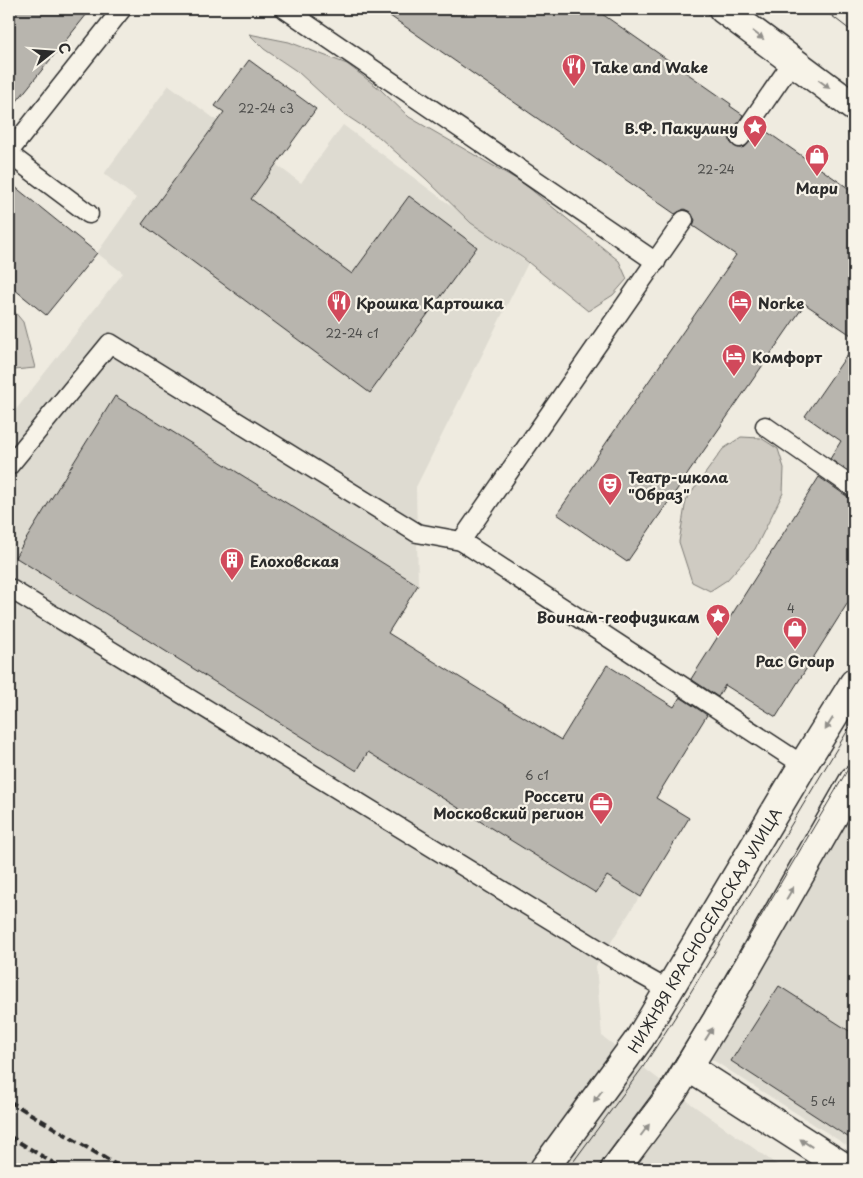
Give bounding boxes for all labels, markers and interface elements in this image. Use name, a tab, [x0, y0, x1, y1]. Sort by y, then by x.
north arrow	[28, 28, 78, 78]
one-way arrow	[751, 30, 765, 40]
text: С	[53, 40, 76, 56]
restaurant icon: Take and Wake	[561, 53, 587, 87]
place label: Take and Wake	[592, 55, 708, 78]
one-way arrow	[817, 79, 830, 90]
house number: 22-24 с3	[238, 99, 294, 117]
place icon: В.Ф. Пакулину	[742, 114, 768, 148]
place label: В.Ф. Пакулину	[624, 116, 738, 139]
shop icon: Мари	[804, 143, 830, 177]
house number: 22-24	[697, 160, 735, 178]
place label: Мари	[796, 176, 838, 199]
restaurant icon: Крошка Картошка	[326, 289, 352, 323]
hotel icon: Norke	[727, 289, 753, 323]
place label: Крошка Картошка	[356, 291, 504, 314]
place label: Norke	[758, 291, 804, 314]
house number: 22-24 с1	[325, 324, 379, 342]
hotel icon: Комфорт	[721, 343, 747, 377]
place label: Комфорт	[752, 345, 823, 368]
place label: Театр-школа "Образ"	[628, 465, 728, 505]
theatre icon: Театр-школа "Образ"	[597, 472, 623, 506]
building icon: Елоховская	[219, 547, 245, 581]
place label: Елоховская	[250, 549, 339, 572]
house number: 4	[787, 599, 795, 617]
place icon: Воинам-геофизикам	[705, 603, 731, 637]
place label: Воинам-геофизикам	[536, 605, 700, 628]
shop icon: Pac Group	[782, 616, 808, 650]
place label: Pac Group	[756, 649, 834, 672]
one-way arrow	[824, 718, 833, 731]
house number: 6 с1	[525, 766, 549, 784]
place label: Россети Московский регион	[433, 784, 584, 824]
office icon: Россети Московский регион	[588, 791, 614, 825]
street label: НИЖНЯЯ КРАСНОСЕЛЬСКАЯ УЛИЦА	[621, 803, 787, 1057]
one-way arrow	[785, 886, 794, 899]
one-way arrow	[704, 1027, 713, 1040]
one-way arrow	[593, 1089, 604, 1102]
house number: 5 с4	[810, 1092, 836, 1110]
one-way arrow	[639, 1124, 650, 1137]
one-way arrow	[800, 1138, 813, 1148]

